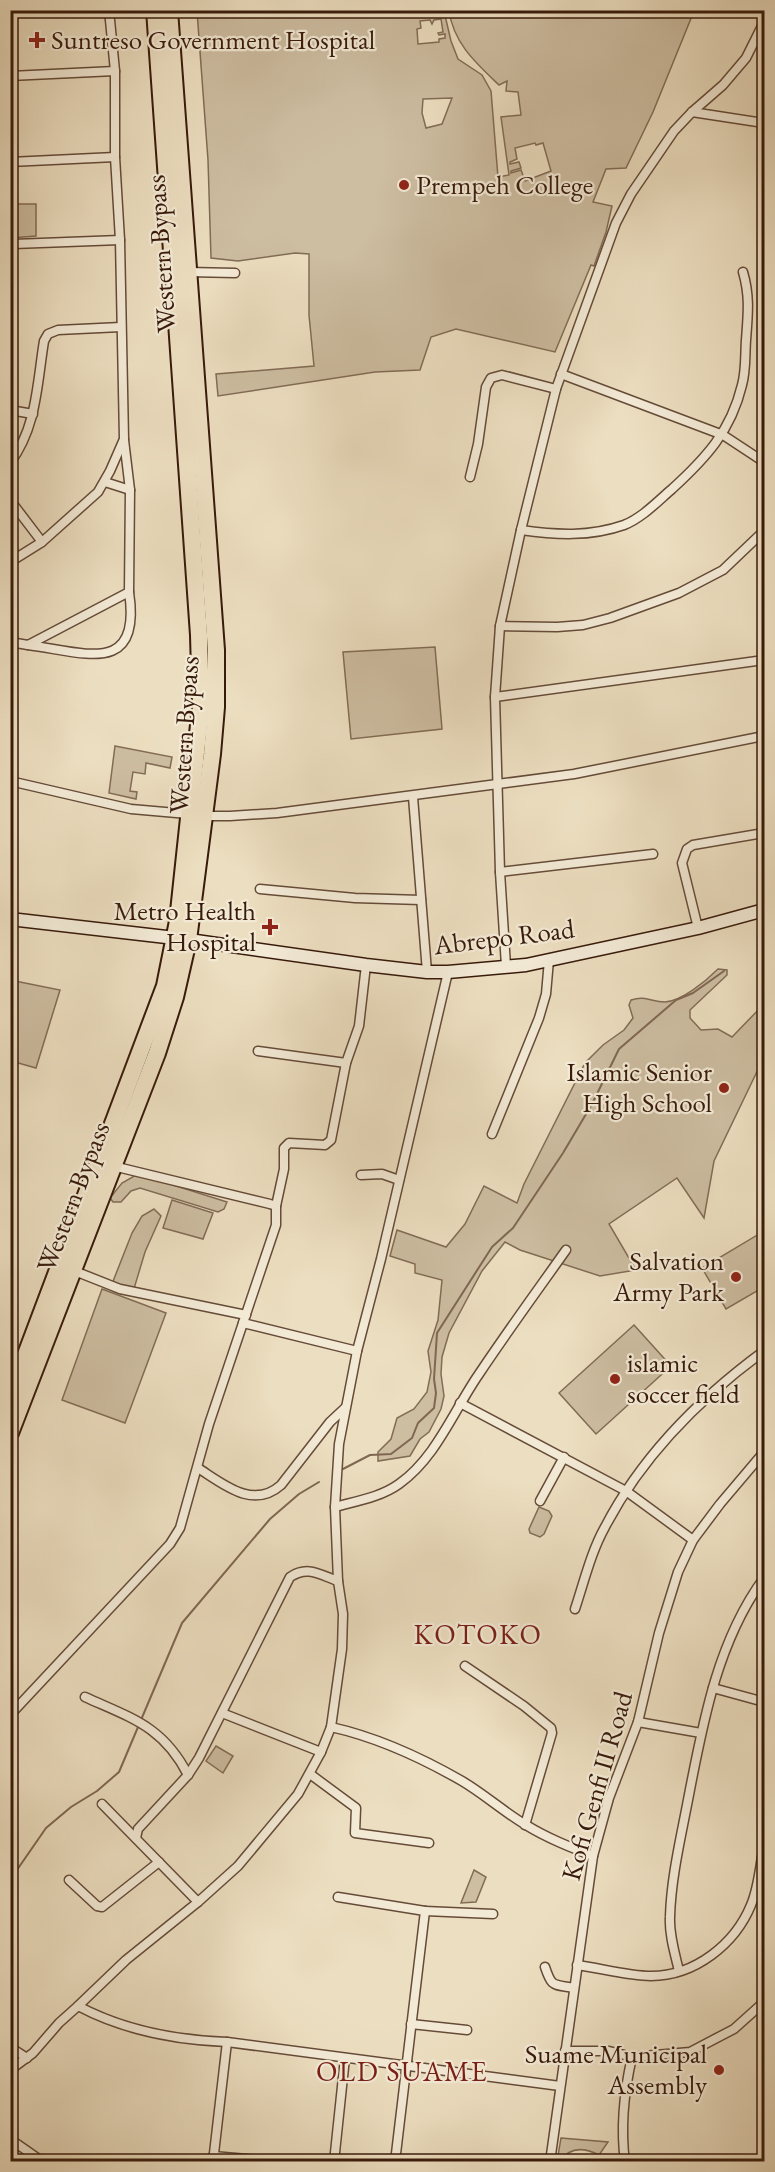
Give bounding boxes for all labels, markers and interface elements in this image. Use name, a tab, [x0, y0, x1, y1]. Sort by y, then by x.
place label: Suntreso Government Hospital	[51, 22, 375, 57]
marker: Suntreso Government Hospital	[28, 31, 46, 49]
place label: Prempeh College	[416, 167, 593, 202]
street label: Western Bypass	[138, 174, 183, 334]
marker: Prempeh College	[397, 178, 411, 192]
street label: Western Bypass	[161, 655, 206, 815]
place label: Metro Health Hospital	[113, 893, 256, 959]
street label: Abrepo Road	[431, 910, 577, 963]
marker: Metro Health Hospital	[261, 918, 279, 936]
place label: Islamic Senior High School	[566, 1054, 712, 1120]
marker: Islamic Senior High School	[717, 1081, 731, 1095]
street label: Western Bypass	[28, 1117, 117, 1277]
place label: Salvation Army Park	[612, 1243, 724, 1309]
marker: Salvation Army Park	[729, 1270, 743, 1284]
place label: islamic soccer field	[627, 1345, 740, 1411]
marker: islamic soccer field	[608, 1372, 622, 1386]
district label: KOTOKO	[414, 1616, 542, 1652]
street label: Kofi Genfi II Road	[553, 1687, 640, 1885]
place label: Suame Municipal Assembly	[525, 2036, 707, 2102]
district label: OLD SUAME	[316, 2053, 488, 2089]
marker: Suame Municipal Assembly	[712, 2063, 726, 2077]

